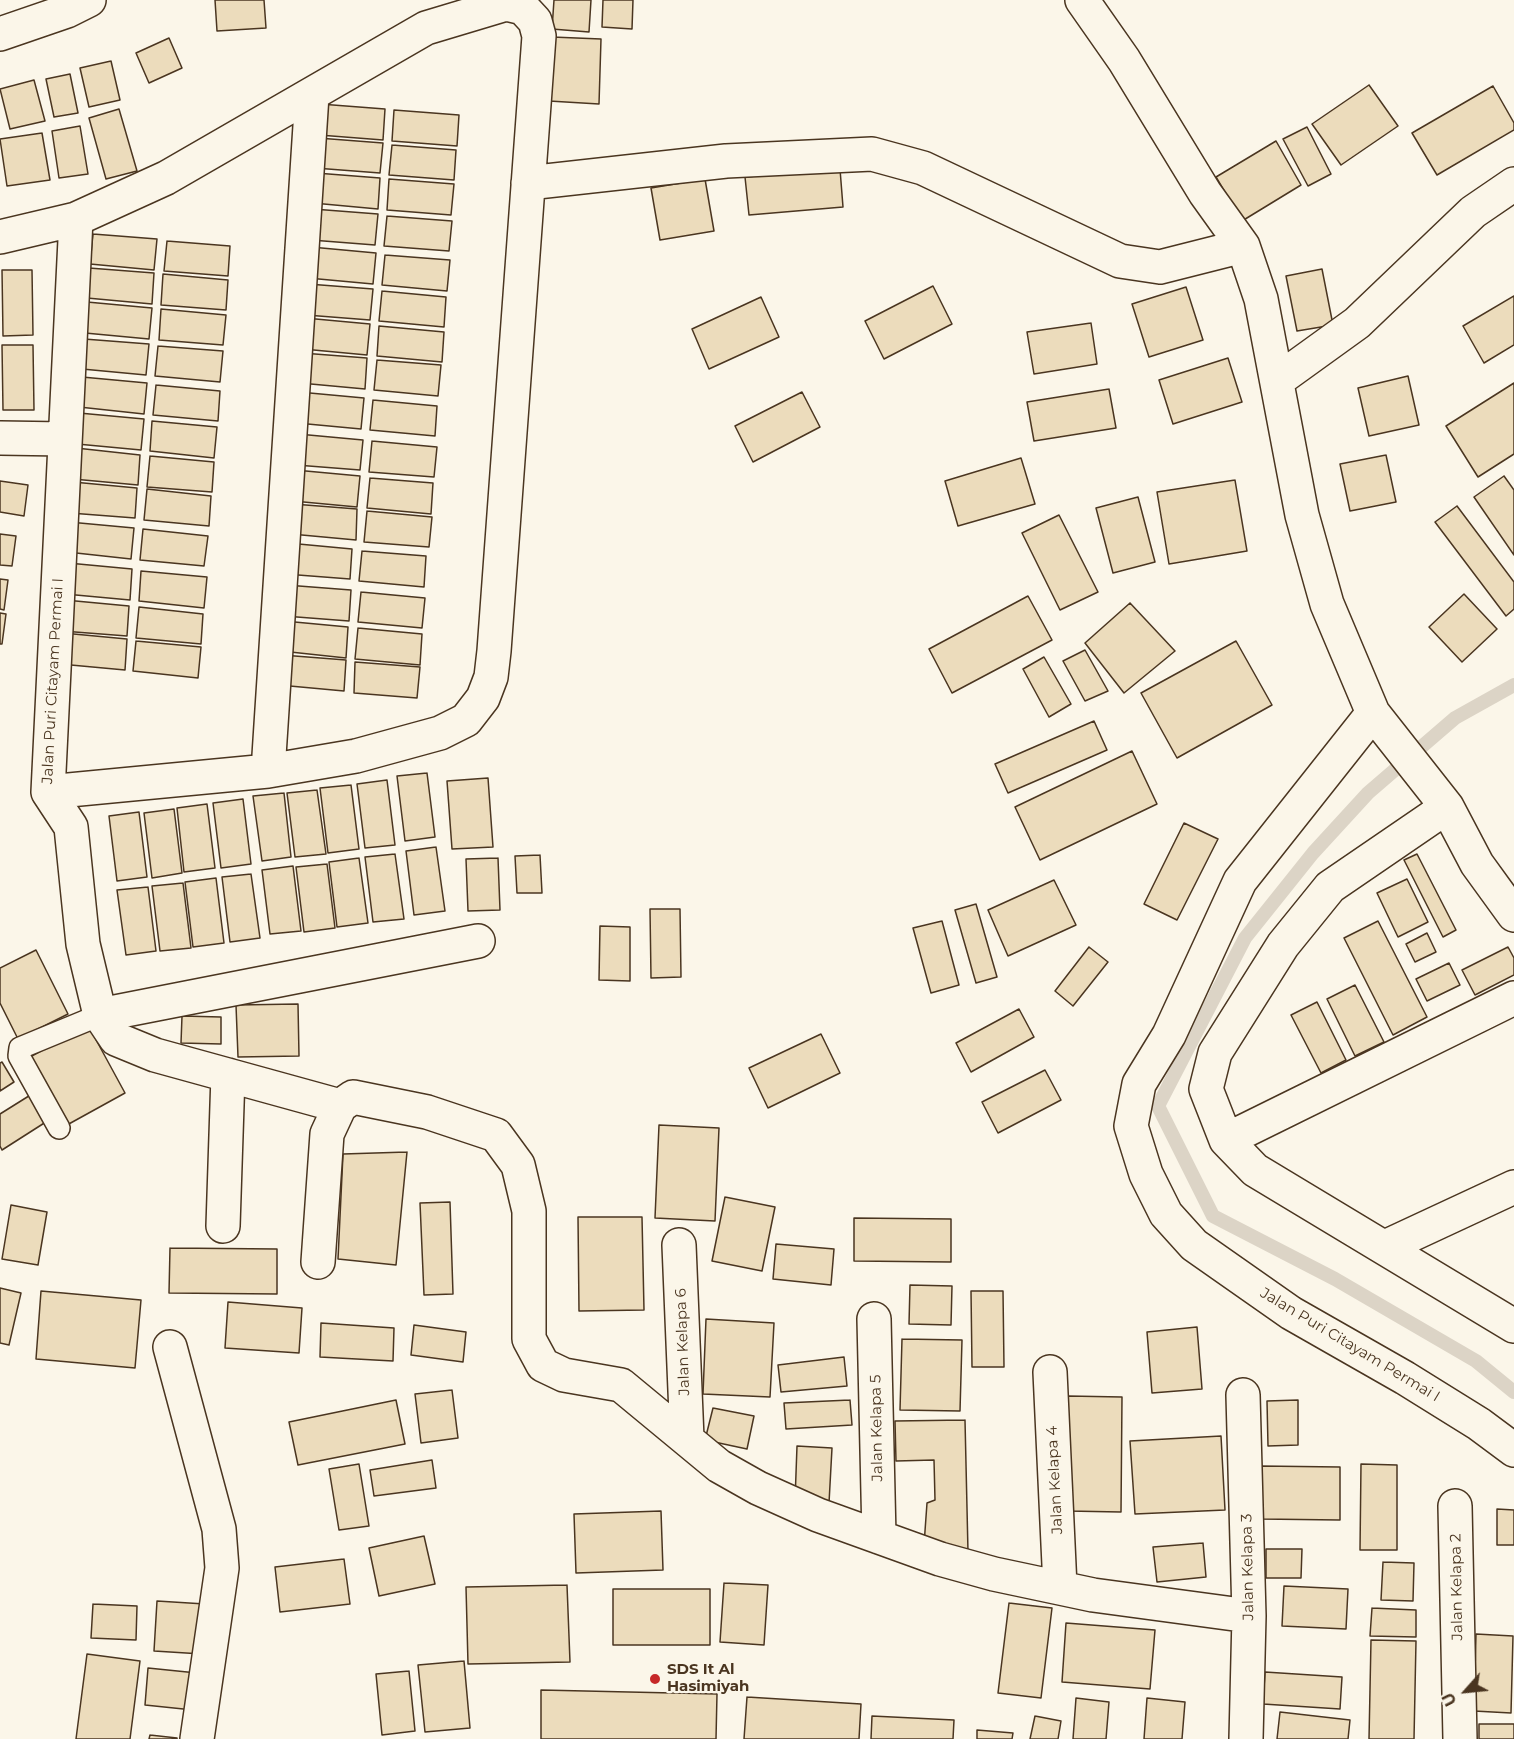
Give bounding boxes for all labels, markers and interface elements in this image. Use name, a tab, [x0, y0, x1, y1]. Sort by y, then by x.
street label: Jalan Puri Citayam Permai I	[39, 578, 67, 784]
street label: Jalan Puri Citayam Permai I	[1257, 1284, 1443, 1406]
street label: Jalan Kelapa 6	[672, 1288, 694, 1396]
street label: Jalan Kelapa 5	[867, 1374, 887, 1482]
street label: Jalan Kelapa 4	[1043, 1425, 1067, 1535]
street label: Jalan Kelapa 3	[1238, 1513, 1258, 1621]
street label: Jalan Kelapa 2	[1447, 1533, 1467, 1641]
place label: SDS It Al Hasimiyah	[667, 1661, 749, 1696]
north arrow	[1436, 1661, 1496, 1721]
marker: SDS It Al Hasimiyah	[648, 1672, 662, 1686]
text: U	[1438, 1689, 1461, 1709]

